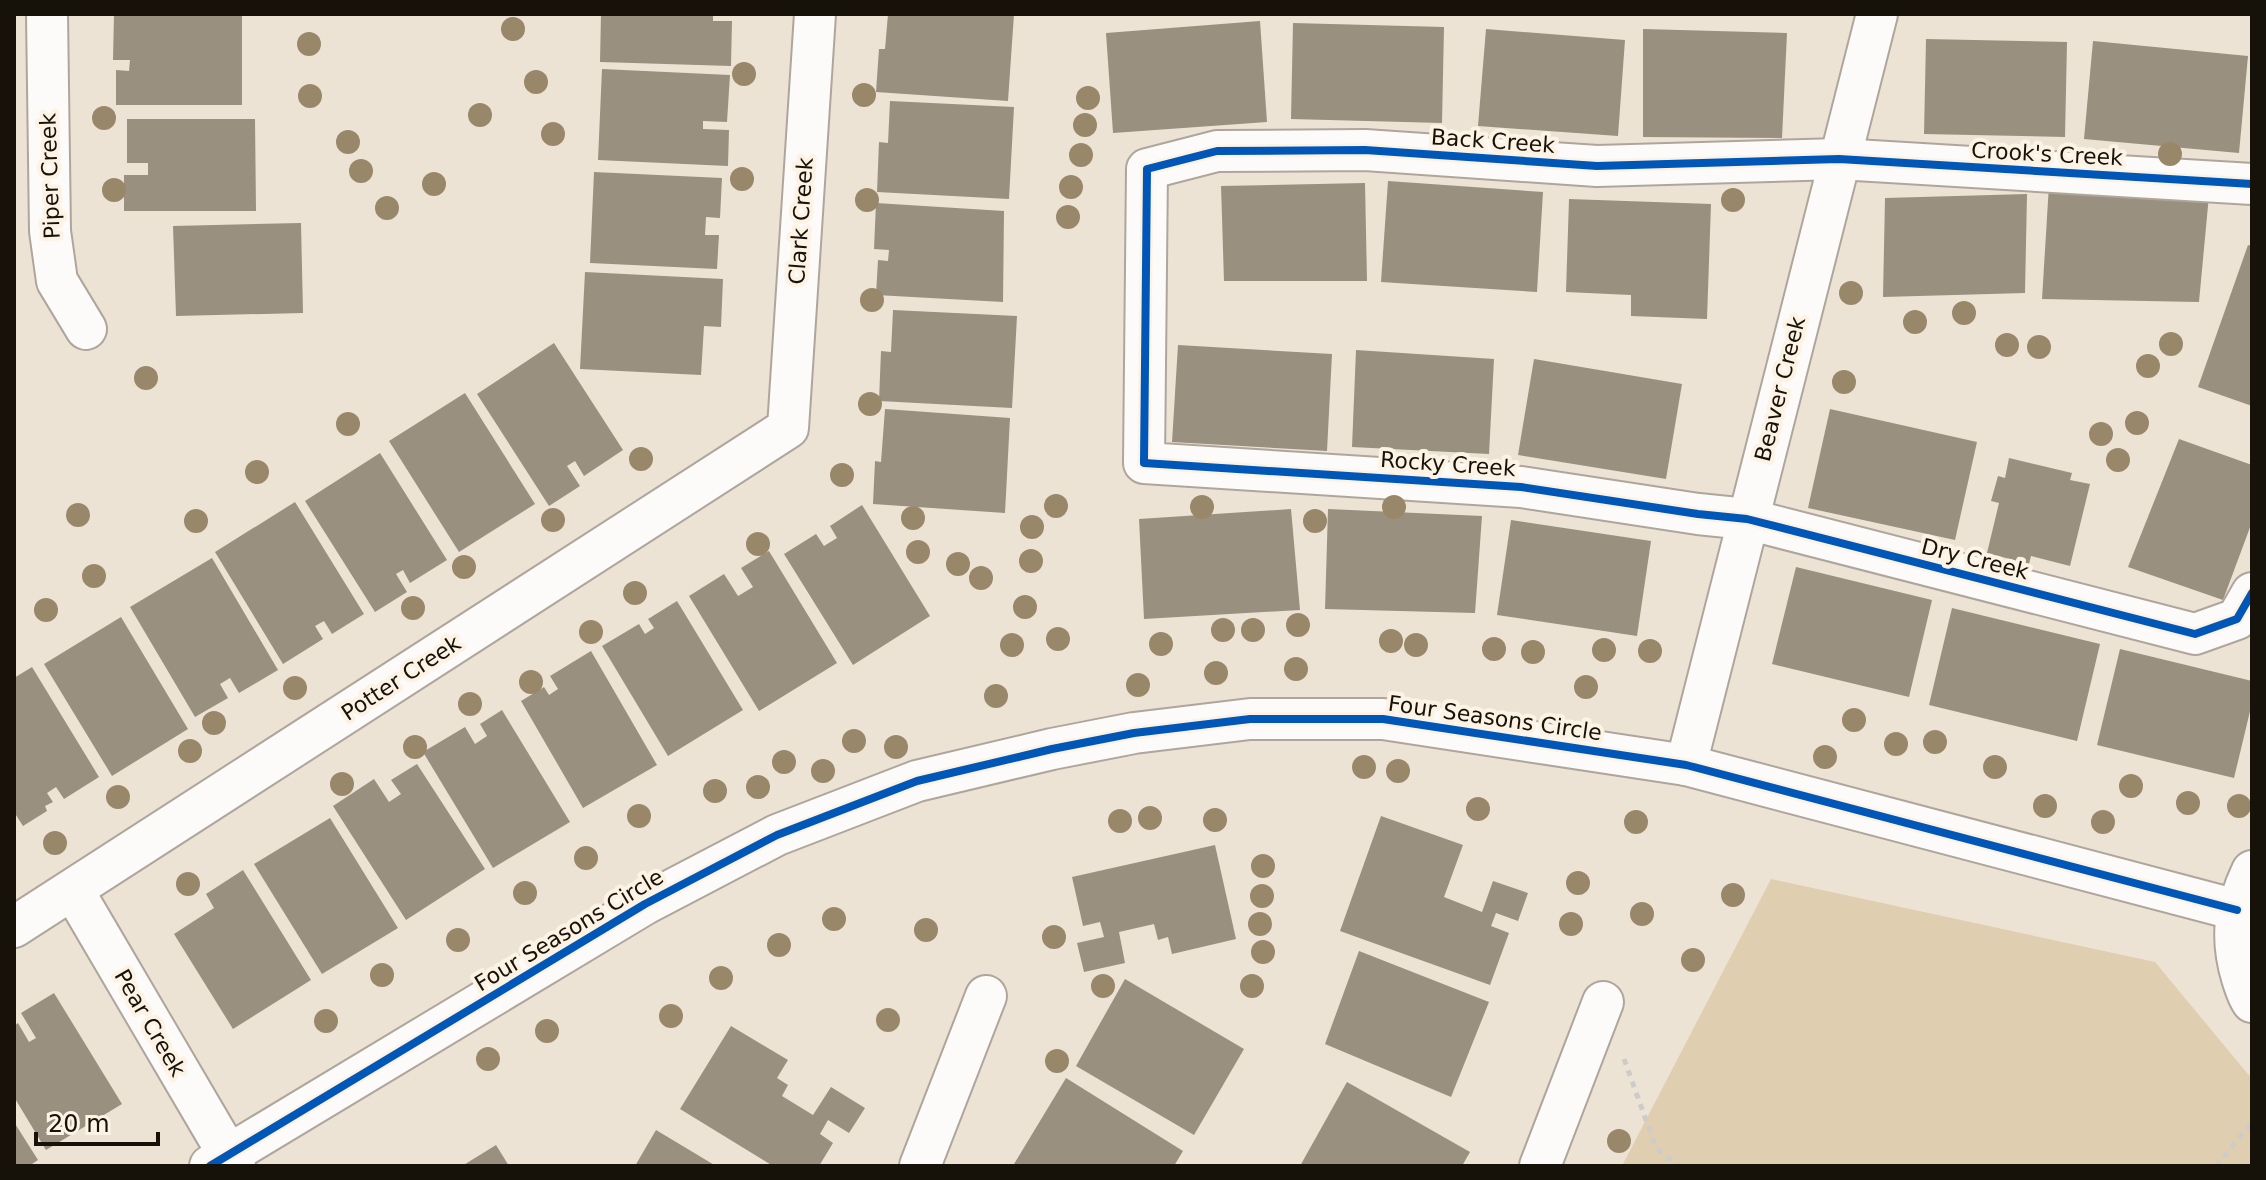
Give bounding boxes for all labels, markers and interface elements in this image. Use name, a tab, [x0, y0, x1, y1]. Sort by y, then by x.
street label: Piper Creek	[35, 112, 65, 239]
street label: Back Creek	[1430, 124, 1556, 158]
street label: Crook's Creek	[1971, 138, 2124, 170]
street label: Clark Creek	[784, 156, 818, 285]
street label: Beaver Creek	[1750, 314, 1810, 464]
street label: Rocky Creek	[1380, 447, 1517, 481]
street label: Dry Creek	[1919, 534, 2032, 584]
street label: Potter Creek	[337, 630, 465, 726]
street label: Four Seasons Circle	[1387, 691, 1603, 745]
street label: Four Seasons Circle	[470, 864, 668, 996]
street label: Pear Creek	[109, 965, 191, 1081]
scale bar	[36, 1096, 158, 1146]
text: 20 m	[48, 1110, 110, 1138]

